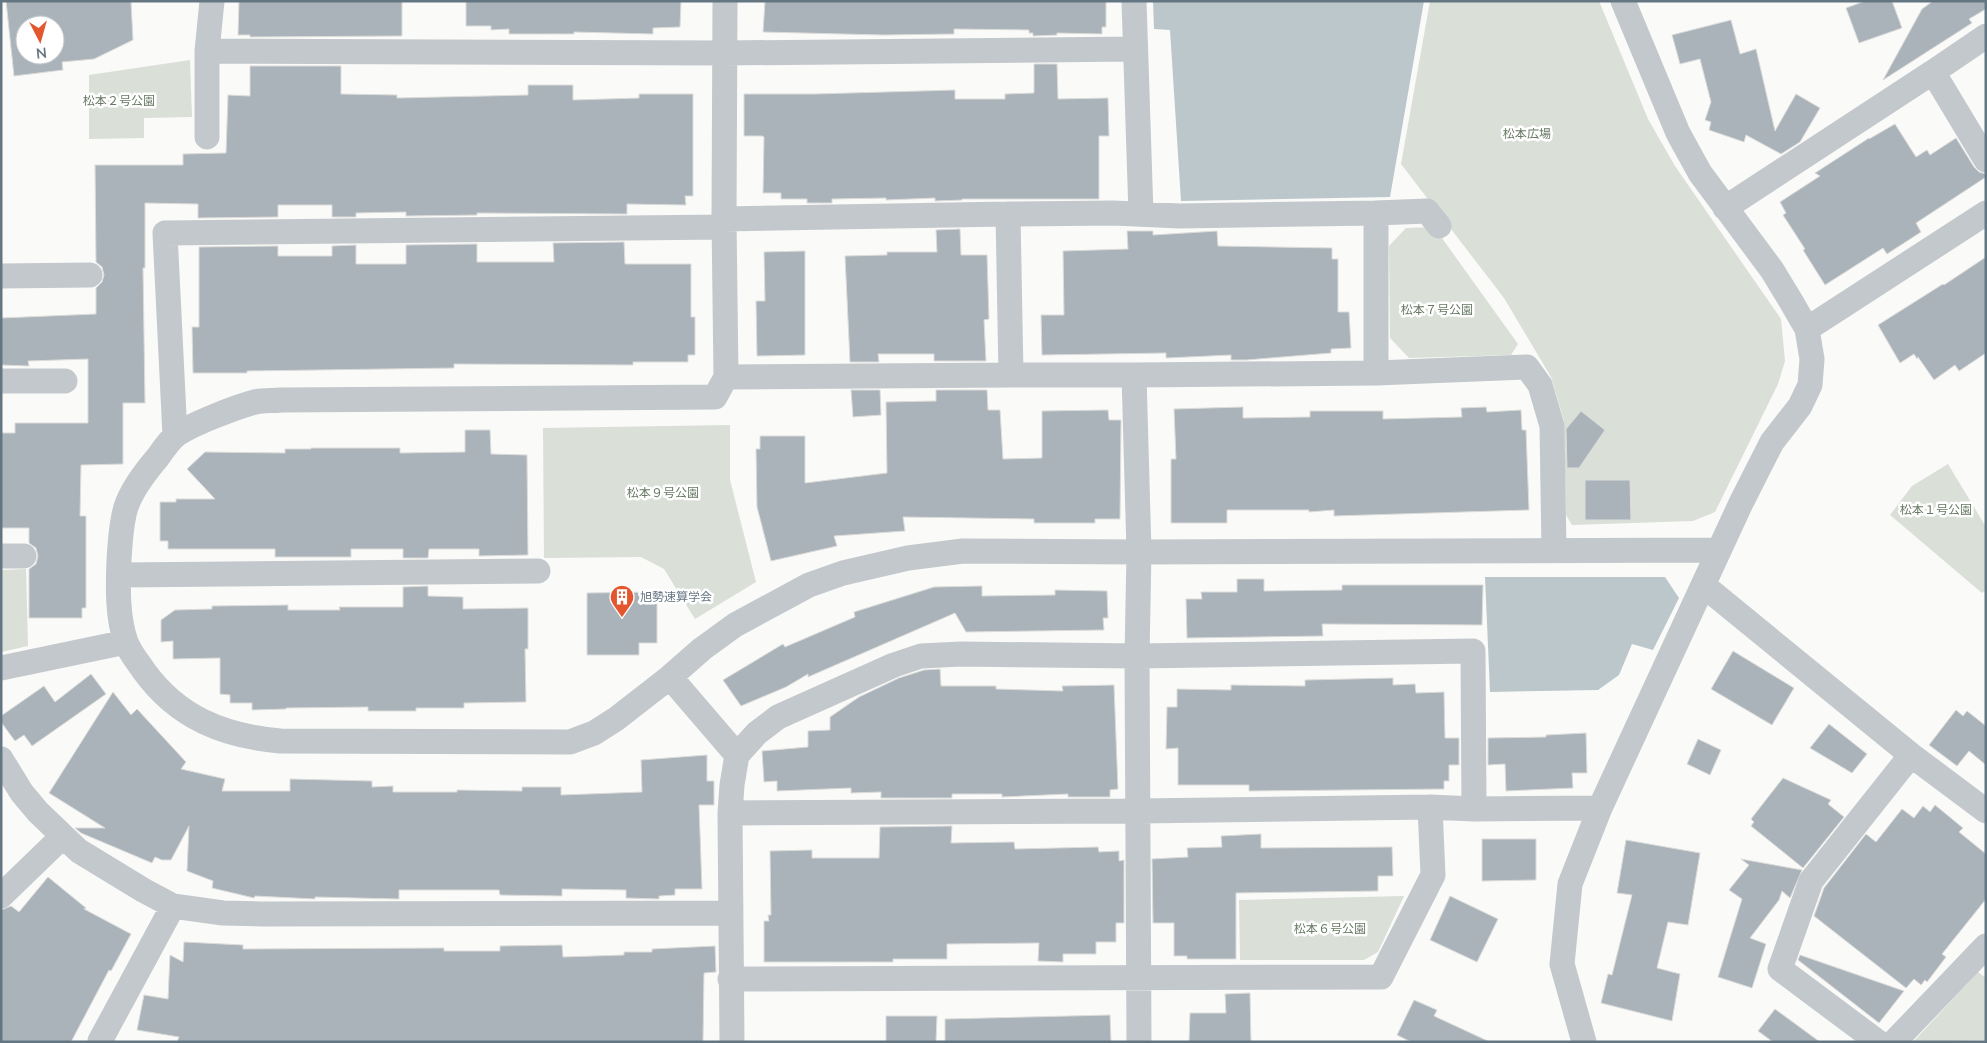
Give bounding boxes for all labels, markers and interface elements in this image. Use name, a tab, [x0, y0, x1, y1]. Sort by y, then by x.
north arrow	[15, 15, 65, 65]
text: N	[35, 44, 48, 62]
park label: 松本２号公園	[83, 93, 155, 108]
park label: 松本広場	[1503, 126, 1551, 141]
park label: 松本７号公園	[1401, 302, 1473, 317]
park label: 松本９号公園	[627, 485, 699, 500]
park label: 松本１号公園	[1900, 502, 1972, 517]
building icon: 旭勢速算学会	[609, 584, 635, 618]
place label: 旭勢速算学会	[640, 589, 712, 604]
park label: 松本６号公園	[1294, 921, 1366, 936]

